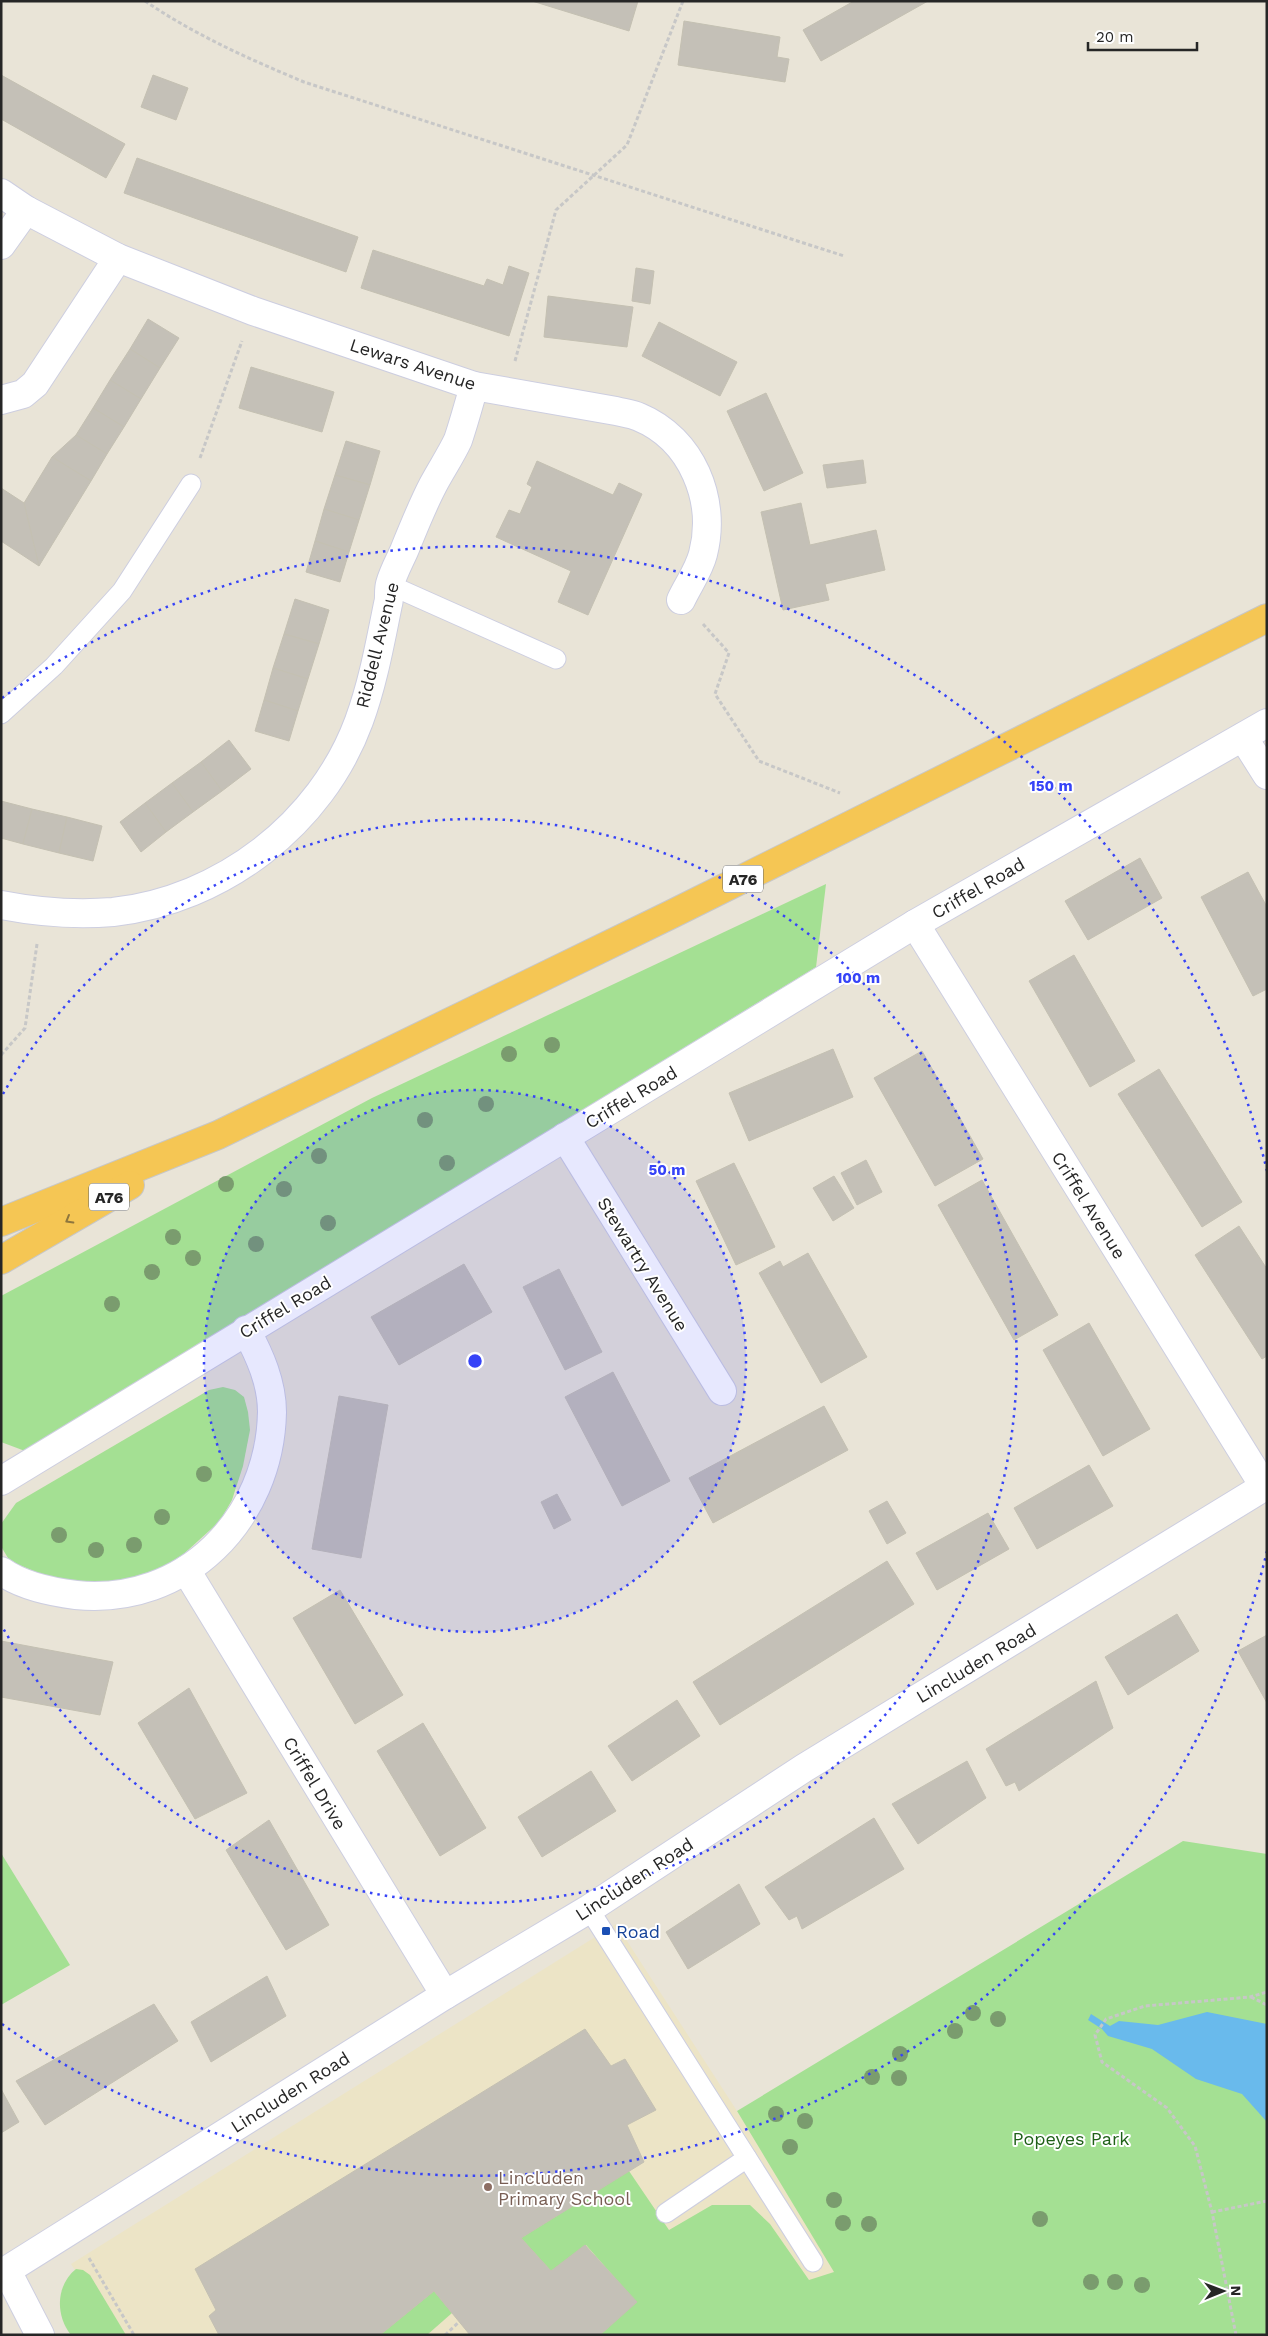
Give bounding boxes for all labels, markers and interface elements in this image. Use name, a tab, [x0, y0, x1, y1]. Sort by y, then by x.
scale bar	[1088, 20, 1197, 52]
text: 20 m	[1096, 28, 1134, 46]
street label: Lewars Avenue	[347, 334, 479, 394]
street label: Riddell Avenue	[351, 580, 403, 710]
text: 150 m	[1029, 777, 1073, 795]
street label: Criffel Road	[928, 853, 1028, 923]
road number: A76	[723, 866, 763, 892]
text: 100 m	[836, 969, 880, 987]
street label: Criffel Road	[581, 1061, 681, 1133]
street label: Criffel Avenue	[1048, 1147, 1130, 1263]
text: 50 m	[649, 1161, 685, 1179]
road number: A76	[89, 1184, 129, 1210]
street label: Stewartry Avenue	[593, 1193, 693, 1335]
one-way arrow	[66, 1214, 75, 1224]
street label: Criffel Road	[235, 1271, 335, 1343]
centre of rings	[466, 1352, 484, 1370]
street label: Lincluden Road	[912, 1619, 1040, 1707]
street label: Criffel Drive	[279, 1733, 351, 1833]
street label: Lincluden Road	[571, 1833, 697, 1925]
place label: Road	[616, 1921, 660, 1942]
marker: Road	[600, 1925, 612, 1937]
street label: Lincluden Road	[227, 2047, 353, 2137]
park label: Popeyes Park	[1013, 2128, 1129, 2149]
place label: Lincluden Primary School	[498, 2167, 631, 2209]
marker: Lincluden Primary School	[482, 2181, 494, 2193]
north arrow	[1198, 2266, 1248, 2316]
text: N	[1228, 2285, 1244, 2296]

